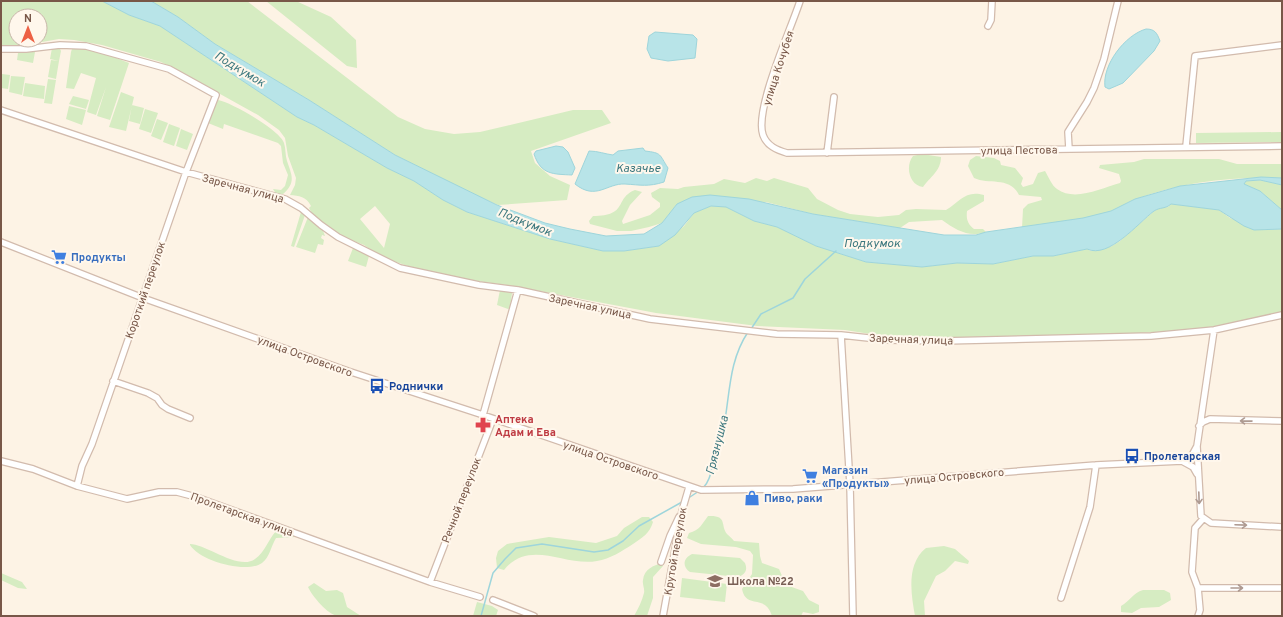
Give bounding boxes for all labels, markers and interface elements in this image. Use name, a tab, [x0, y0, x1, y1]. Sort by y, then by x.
north arrow	[8, 8, 48, 48]
text: N	[24, 12, 32, 26]
street label: улица Кочубея	[760, 29, 798, 108]
water label: Подкумок	[211, 48, 268, 91]
street label: улица Пестова	[981, 143, 1058, 159]
water label: Казачье	[616, 161, 661, 177]
street label: Заречная улица	[200, 171, 285, 207]
water label: Подкумок	[495, 205, 554, 241]
water label: Подкумок	[844, 236, 900, 252]
street label: Короткий переулок	[123, 240, 169, 341]
supermarket icon: Продукты	[50, 248, 68, 266]
place label: Продукты	[71, 251, 126, 265]
street label: Заречная улица	[547, 291, 633, 323]
street label: Заречная улица	[869, 332, 954, 348]
street label: улица Островского	[255, 333, 354, 381]
bus stop icon: Роднички	[368, 377, 386, 395]
place label: Роднички	[389, 380, 443, 394]
place label: Аптека Адам и Ева	[495, 413, 556, 440]
water label: Грязнушка	[703, 413, 733, 476]
pharmacy icon: Аптека Адам и Ева	[474, 416, 492, 434]
one-way arrow	[1240, 417, 1253, 424]
street label: улица Островского	[561, 438, 660, 484]
bus stop icon: Пролетарская	[1123, 447, 1141, 465]
place label: Пролетарская	[1144, 450, 1220, 464]
street label: Речной переулок	[439, 455, 485, 545]
place label: Магазин «Продукты»	[822, 464, 889, 491]
street label: улица Островского	[904, 466, 1005, 488]
supermarket icon: Магазин «Продукты»	[801, 467, 819, 485]
shop icon: Пиво, раки	[743, 489, 761, 507]
street label: Пролетарская улица	[189, 490, 295, 540]
one-way arrow	[1195, 491, 1202, 504]
place label: Пиво, раки	[764, 492, 823, 506]
street label: Крутой переулок	[661, 506, 691, 596]
one-way arrow	[1234, 522, 1247, 529]
school or university icon: Школа №22	[706, 572, 724, 590]
place label: Школа №22	[727, 575, 794, 589]
one-way arrow	[1230, 584, 1243, 592]

